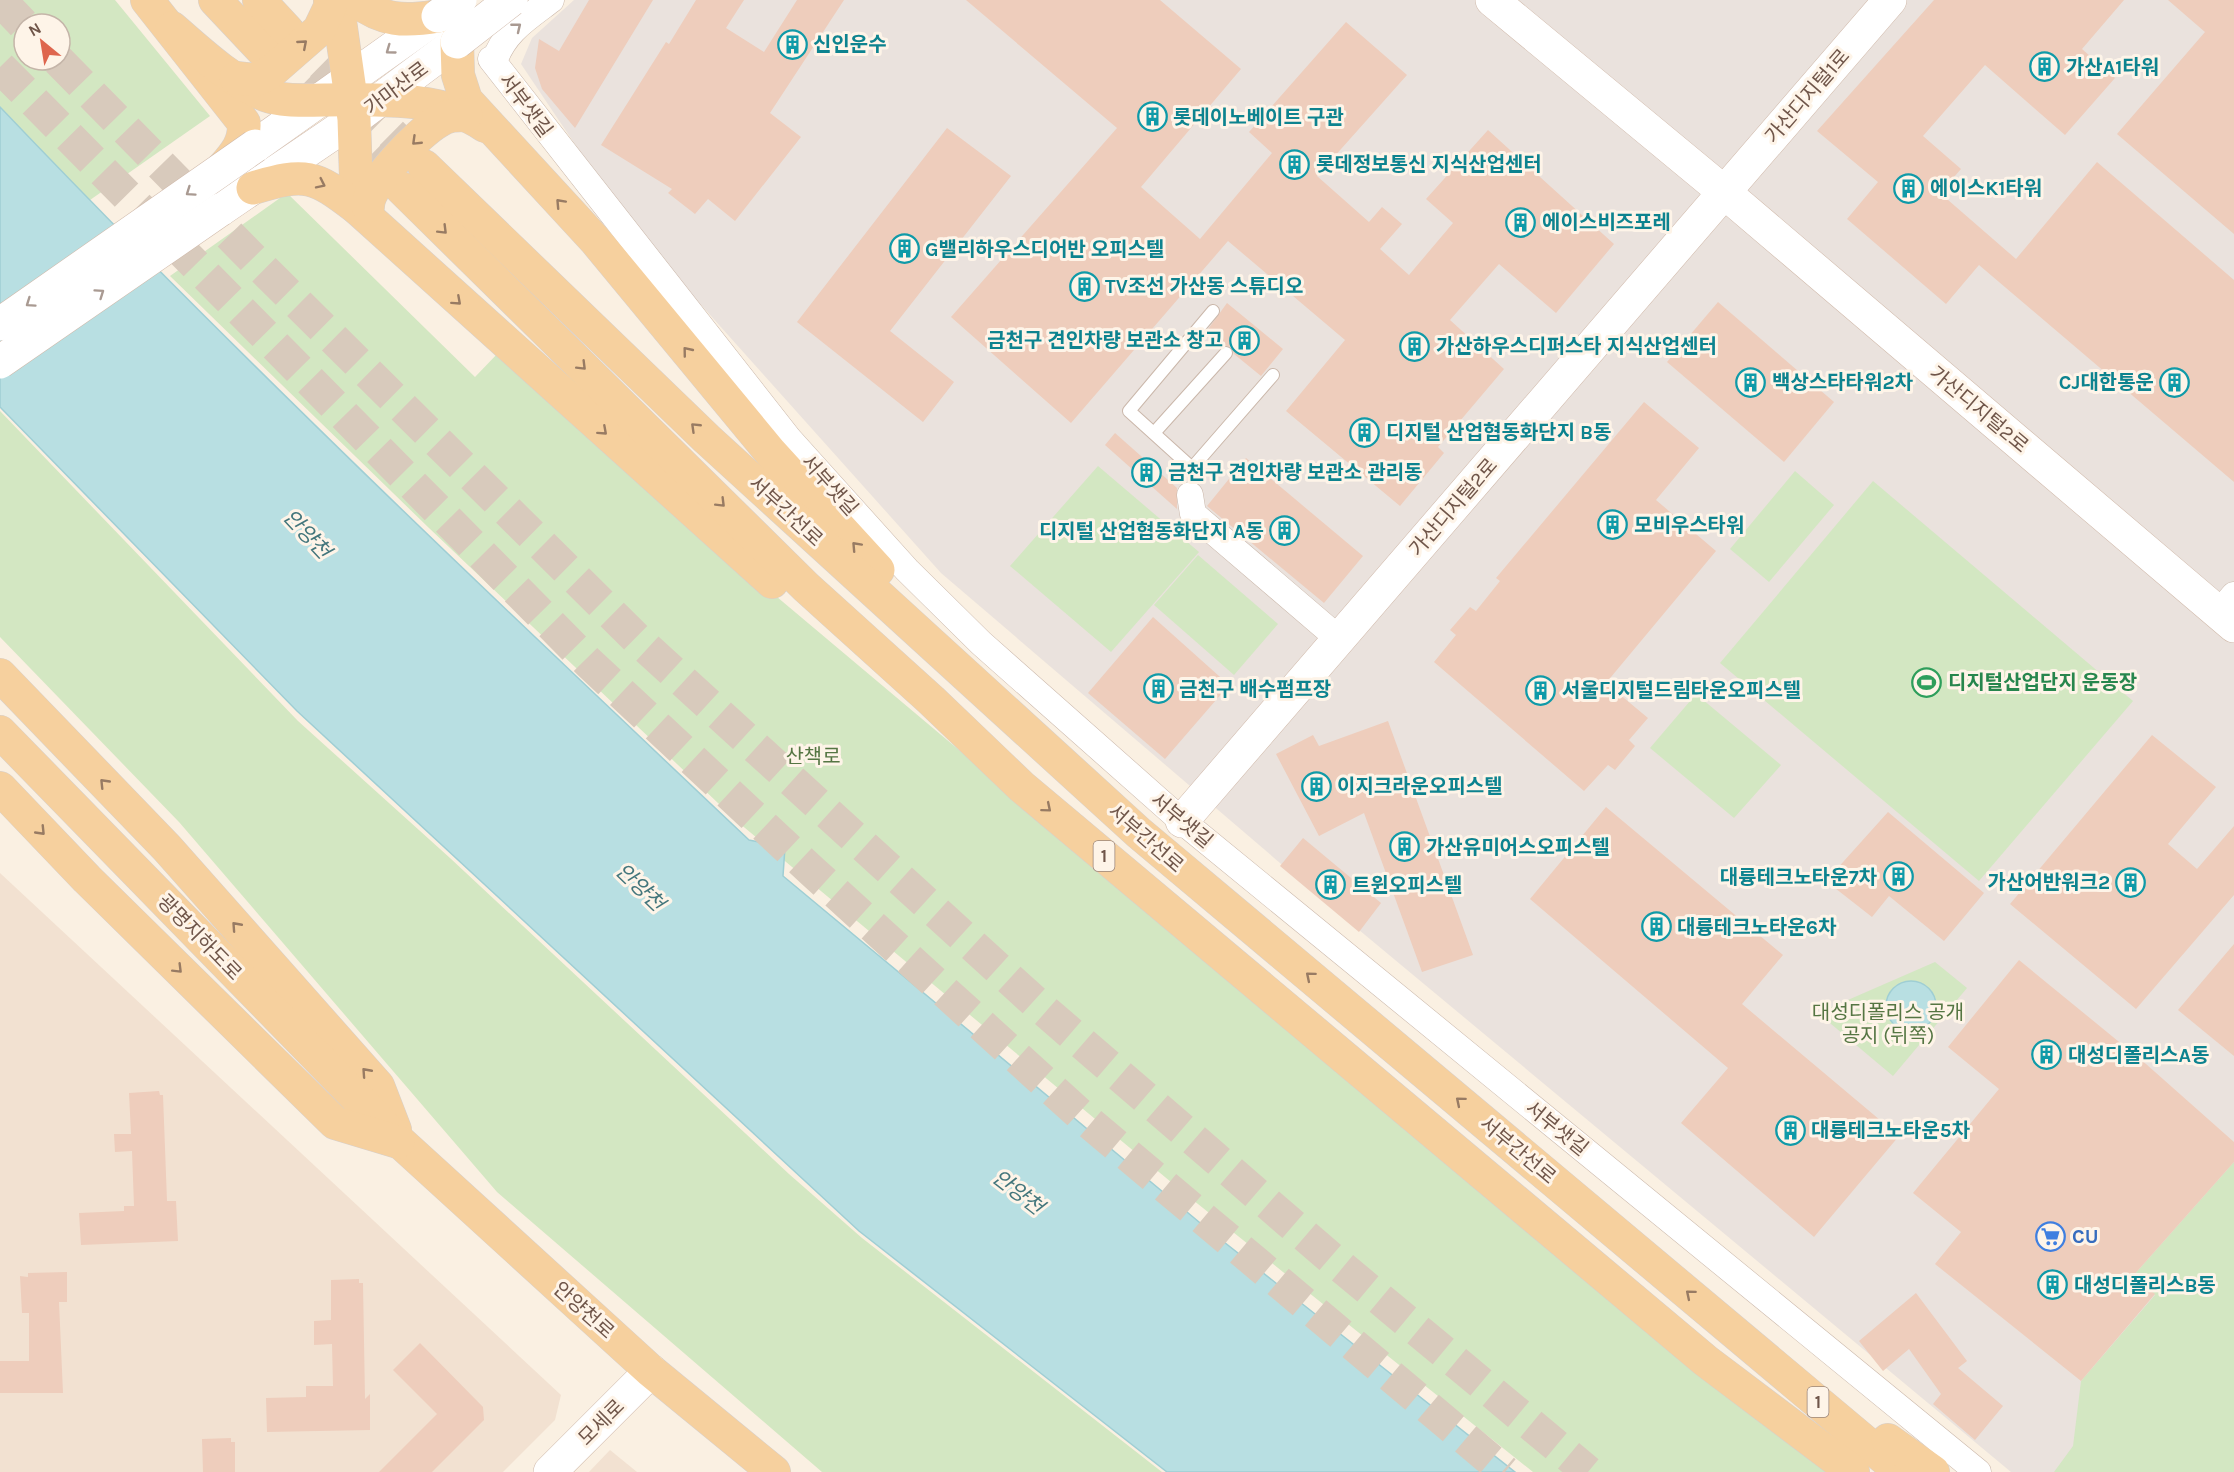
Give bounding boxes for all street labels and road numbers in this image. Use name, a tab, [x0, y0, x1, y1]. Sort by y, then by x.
street label: 가산디지털1로	[1760, 45, 1854, 148]
street label: 가마산로	[360, 57, 433, 120]
street label: 서부샛길	[494, 69, 557, 142]
street label: 가산디지털2로	[1925, 361, 2033, 457]
street label: 서부샛길	[796, 450, 863, 520]
street label: 가산디지털2로	[1405, 454, 1502, 561]
street label: 서부간선로	[744, 472, 827, 551]
street label: 서부샛길	[1146, 788, 1217, 853]
street label: 서부간선로	[1103, 800, 1188, 877]
road number: 1	[1094, 841, 1114, 871]
street label: 광명지하도로	[153, 890, 246, 985]
street label: 서부샛길	[1521, 1096, 1593, 1160]
street label: 서부간선로	[1475, 1112, 1560, 1189]
street label: 안양천로	[549, 1277, 619, 1344]
road number: 1	[1808, 1387, 1828, 1417]
street label: 모세로	[574, 1395, 629, 1450]

